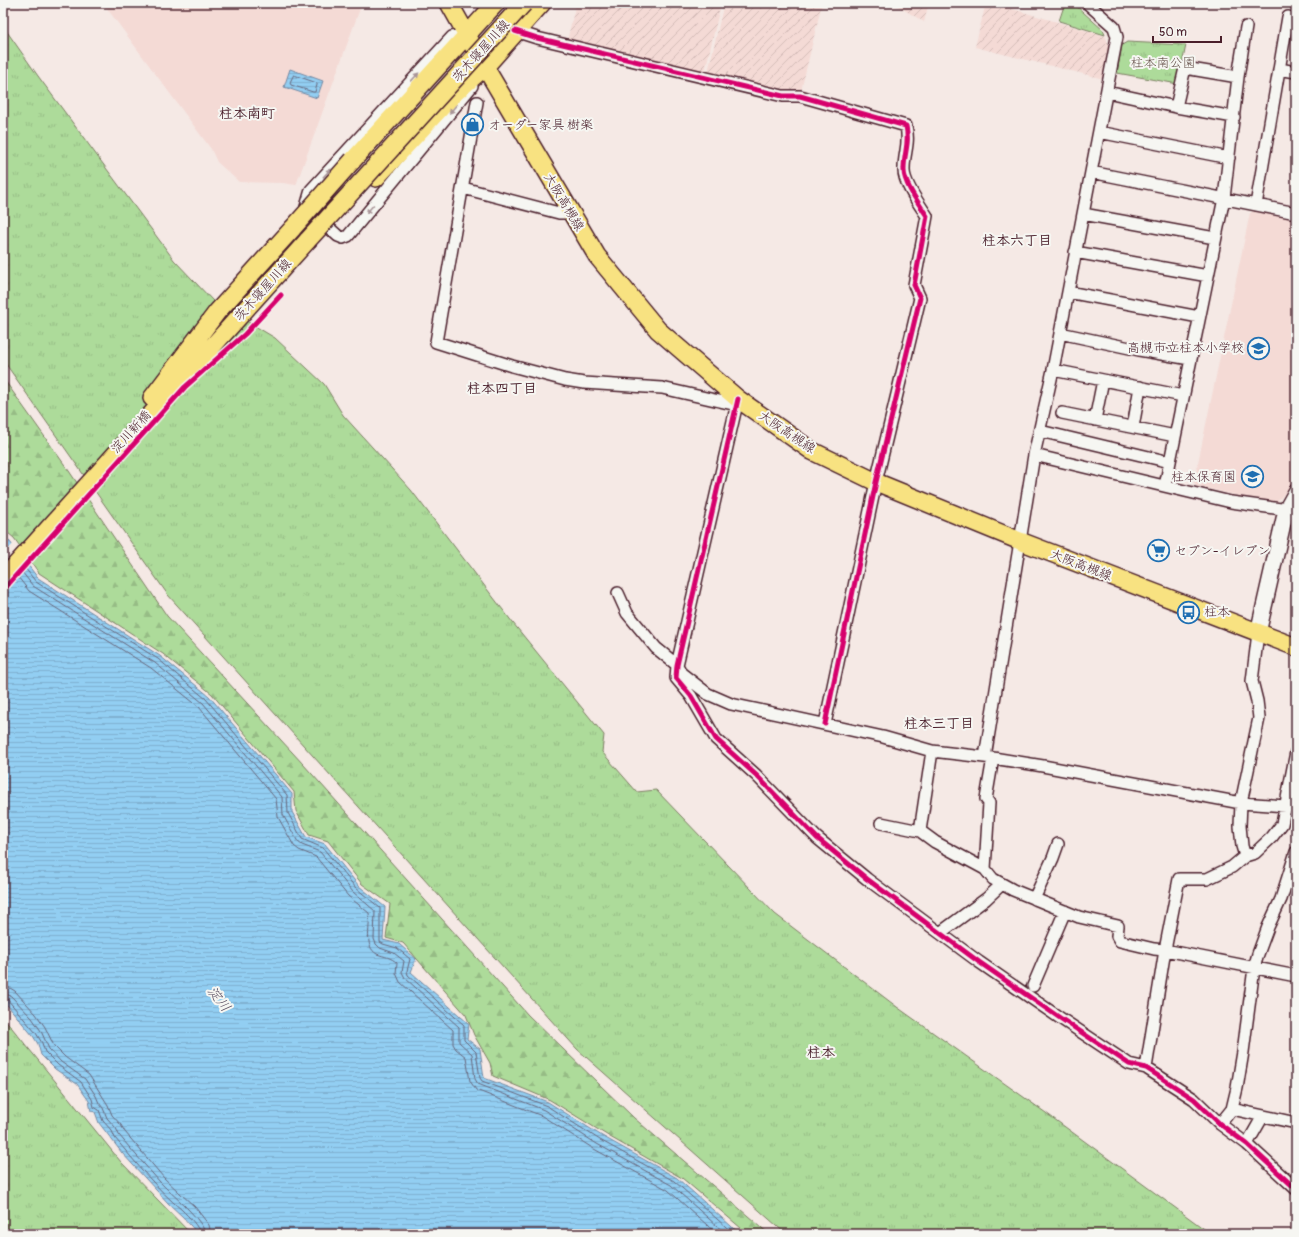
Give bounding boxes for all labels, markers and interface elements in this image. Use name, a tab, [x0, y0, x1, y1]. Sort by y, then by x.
street label: 茨木寝屋川線	[449, 16, 514, 85]
scale bar	[1153, 18, 1221, 44]
text: 50 m	[1159, 25, 1187, 40]
park label: 柱本南公園	[1130, 55, 1196, 71]
one-way arrow	[410, 72, 420, 82]
one-way arrow	[449, 104, 458, 115]
district label: 柱本南町	[219, 105, 275, 122]
shop icon: オーダー家具 樹楽	[459, 112, 485, 138]
place label: オーダー家具 樹楽	[488, 117, 593, 133]
one-way arrow	[322, 168, 332, 178]
street label: 大阪高槻線	[540, 170, 588, 235]
one-way arrow	[366, 204, 375, 215]
district label: 柱本六丁目	[982, 232, 1052, 249]
street label: 茨木寝屋川線	[231, 255, 296, 324]
school or university icon: 高槻市立柱本小学校	[1246, 335, 1272, 361]
place label: 高槻市立柱本小学校	[1127, 340, 1244, 356]
district label: 柱本四丁目	[467, 380, 537, 397]
street label: 淀川新橋	[108, 407, 154, 457]
street label: 大阪高槻線	[756, 407, 819, 457]
school or university icon: 柱本保育園	[1239, 464, 1265, 490]
place label: 柱本保育園	[1171, 469, 1236, 485]
supermarket icon: セブン-イレブン	[1146, 538, 1172, 564]
place label: セブン-イレブン	[1174, 543, 1271, 559]
street label: 大阪高槻線	[1048, 546, 1115, 584]
bus stop icon: 柱本	[1176, 599, 1202, 625]
place label: 柱本	[1204, 604, 1230, 620]
district label: 柱本三丁目	[904, 715, 974, 732]
water label: 淀川	[204, 983, 234, 1015]
district label: 柱本	[807, 1044, 835, 1061]

